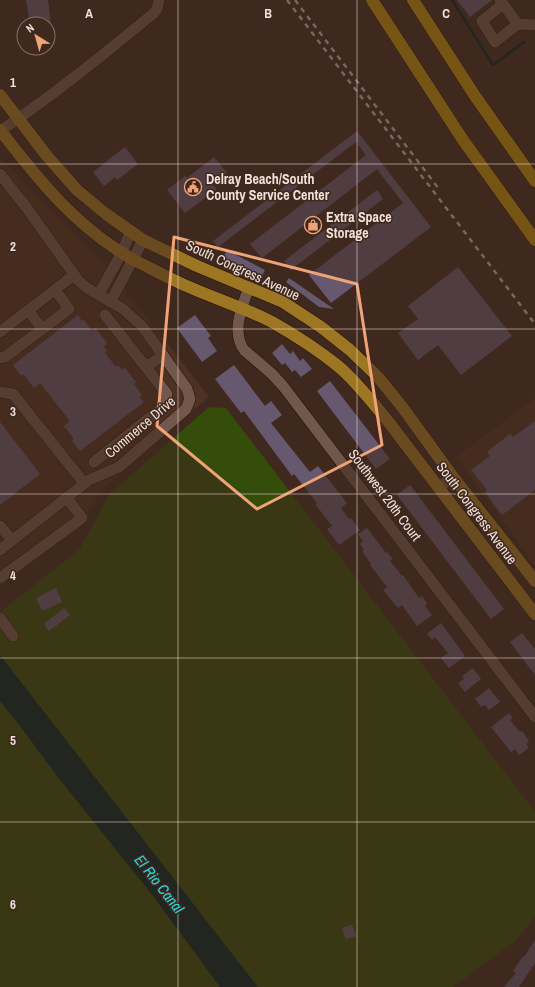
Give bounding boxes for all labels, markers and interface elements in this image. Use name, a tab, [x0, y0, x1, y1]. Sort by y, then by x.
text: A	[85, 5, 93, 22]
text: B	[264, 5, 272, 22]
text: C	[442, 5, 450, 22]
north arrow	[16, 16, 56, 56]
text: N	[23, 20, 37, 36]
text: 1	[10, 74, 16, 91]
place label: Delray Beach/South County Service Center	[206, 170, 330, 204]
public building icon: Delray Beach/South County Service Center	[183, 177, 203, 197]
place label: Extra Space Storage	[326, 208, 392, 242]
shop icon: Extra Space Storage	[303, 215, 323, 235]
street label: South Congress Avenue	[183, 236, 303, 304]
text: 2	[10, 238, 16, 255]
street label: Commerce Drive	[101, 392, 179, 462]
text: 3	[10, 403, 16, 420]
street label: Southwest 20th Court	[345, 445, 425, 545]
street label: South Congress Avenue	[433, 458, 521, 568]
text: 4	[10, 567, 16, 584]
text: 5	[10, 732, 16, 749]
water label: El Rio Canal	[130, 850, 189, 918]
text: 6	[10, 896, 16, 913]

